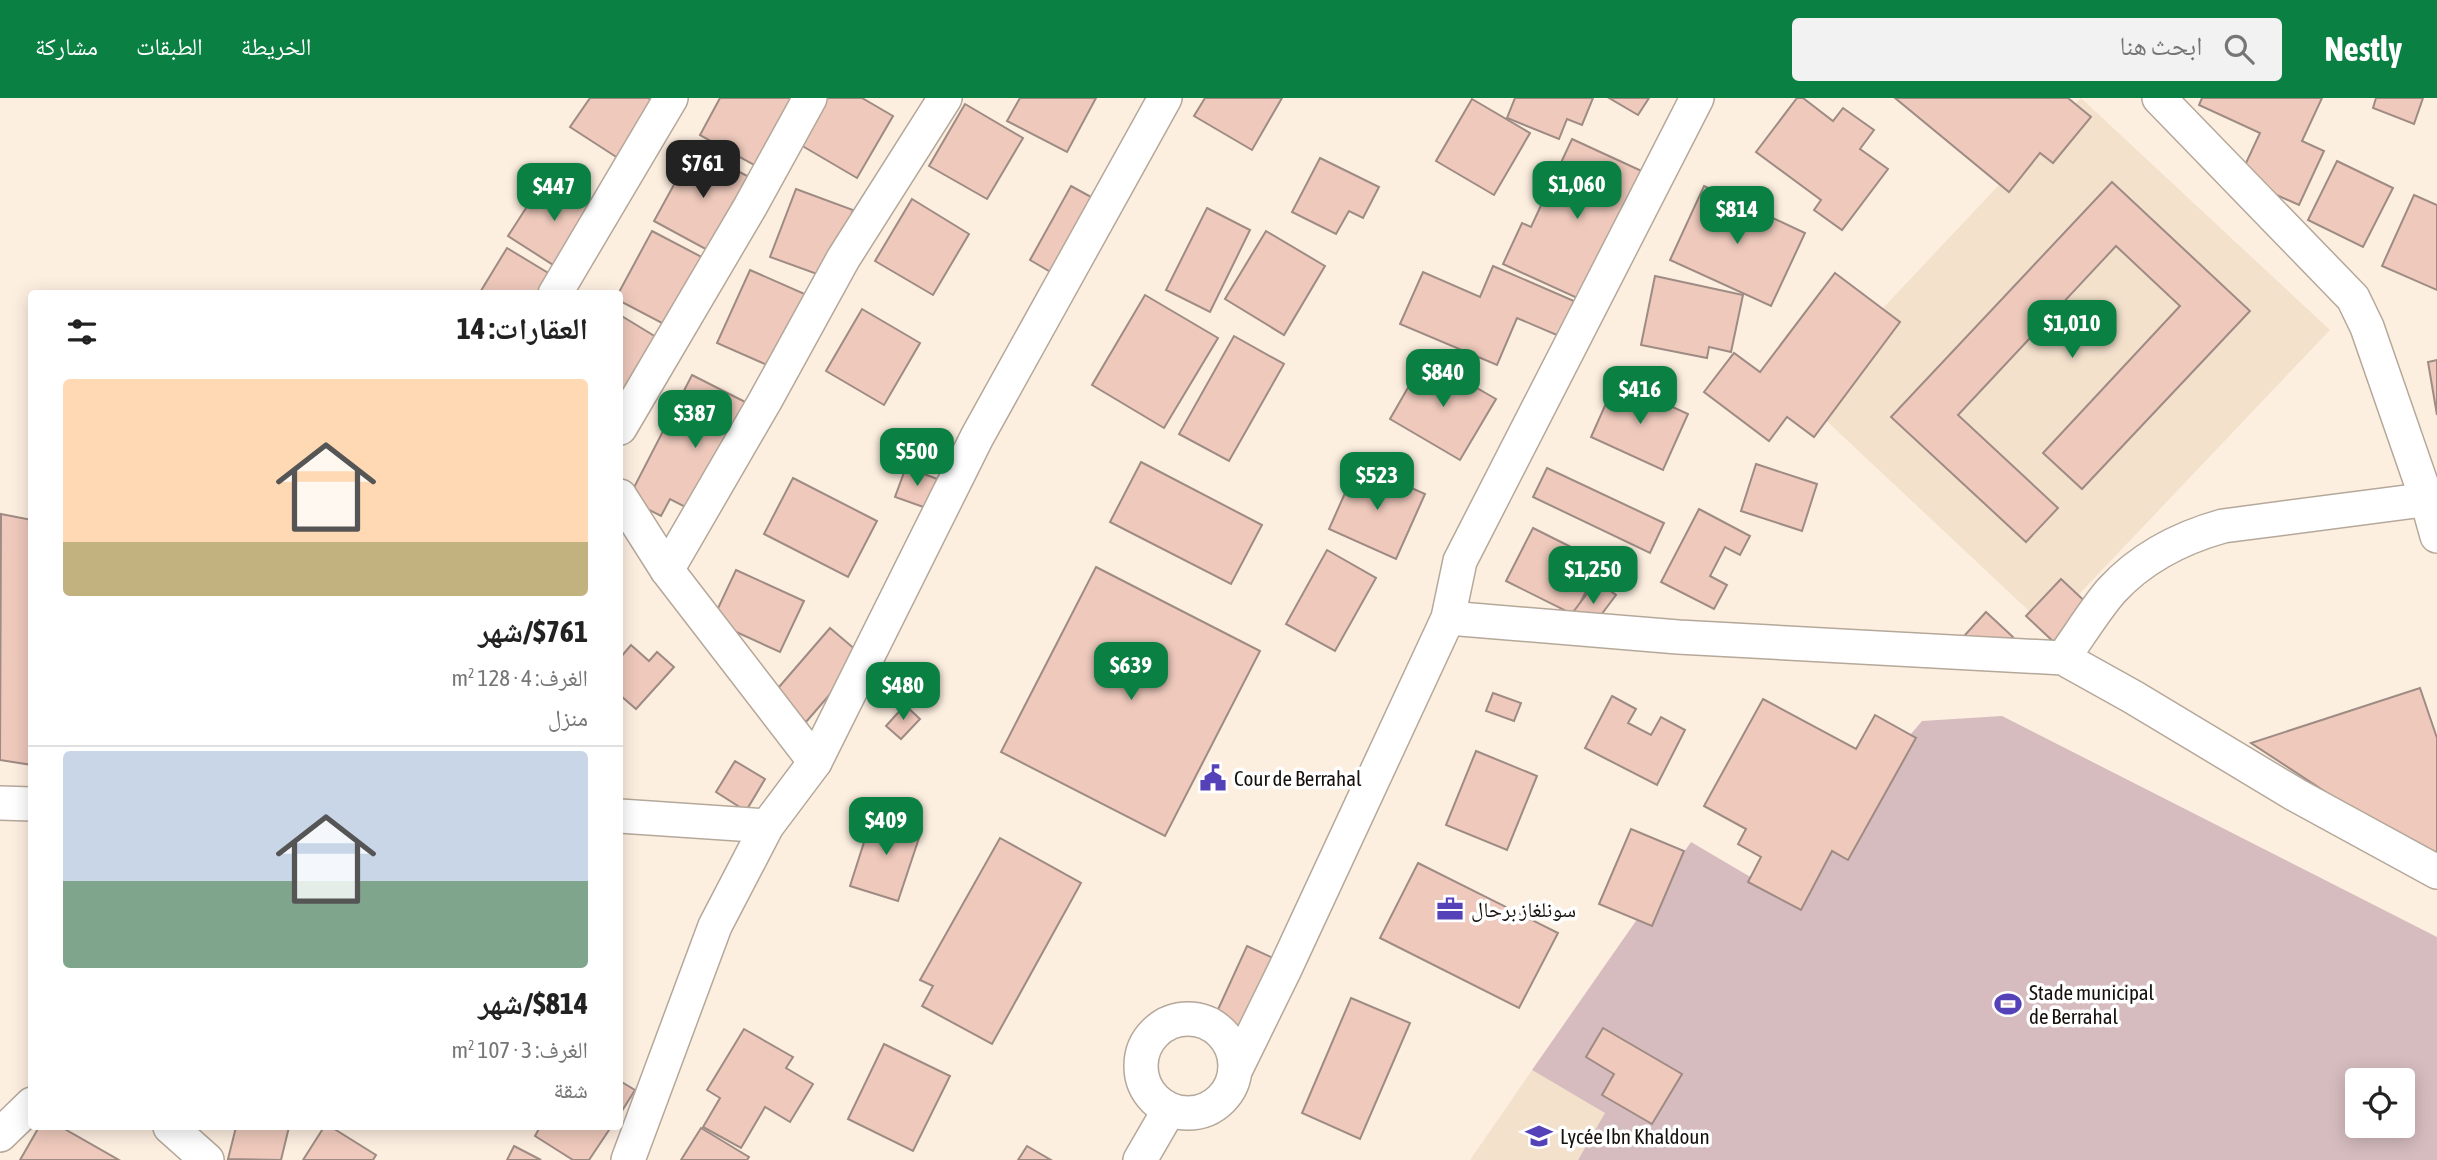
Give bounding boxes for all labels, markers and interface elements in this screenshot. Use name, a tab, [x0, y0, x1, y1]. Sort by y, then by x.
search box	[1792, 18, 2282, 81]
icon: search	[2220, 30, 2258, 68]
text: Nestly	[2324, 30, 2402, 68]
text: ابحث هنا	[2120, 31, 2202, 61]
text: مشاركة	[35, 33, 98, 60]
text: الطبقات	[136, 33, 203, 60]
text: الخريطة	[241, 33, 311, 60]
pin: $761	[662, 140, 744, 200]
text: $761	[682, 150, 724, 176]
pin: $1,060	[1520, 162, 1634, 221]
pin: $447	[513, 164, 595, 223]
text: $1,060	[1549, 171, 1606, 197]
text: $447	[533, 173, 575, 199]
pin: $814	[1696, 186, 1778, 246]
text: $814	[1716, 196, 1758, 222]
pin: $1,010	[2015, 300, 2129, 360]
text: $1,010	[2044, 310, 2101, 336]
text: العقارات: 14	[457, 311, 588, 345]
icon: filters	[63, 313, 101, 351]
pin: $840	[1402, 350, 1484, 409]
text: $840	[1422, 359, 1464, 385]
pin: $416	[1599, 366, 1681, 426]
text: $416	[1619, 376, 1661, 402]
pin: $387	[654, 390, 736, 450]
text: $387	[674, 400, 716, 426]
icon: home	[263, 424, 389, 550]
pin: $500	[876, 428, 958, 488]
text: $500	[896, 438, 938, 464]
pin: $523	[1336, 452, 1418, 512]
text: $523	[1356, 462, 1398, 488]
pin: $1,250	[1536, 546, 1650, 606]
text: $1,250	[1565, 556, 1622, 582]
text: $761/شهر	[478, 614, 588, 648]
pin: $639	[1090, 642, 1172, 702]
text: $639	[1110, 652, 1152, 678]
pin: $480	[862, 662, 944, 722]
text: الغرف: 4 · 128 m²	[451, 665, 588, 691]
text: $480	[882, 672, 924, 698]
text: منزل	[548, 705, 588, 731]
public building icon: Cour de Berrahal	[1198, 763, 1228, 793]
place label: Cour de Berrahal	[1234, 766, 1362, 790]
icon: home	[263, 796, 389, 922]
pin: $409	[845, 798, 927, 857]
text: $409	[865, 807, 907, 833]
office icon: سونلغاز برحال	[1435, 894, 1465, 924]
place label: سونلغاز برحال	[1471, 897, 1576, 922]
place label: Stade municipal de Berrahal	[2029, 980, 2155, 1028]
text: $814/شهر	[478, 986, 588, 1020]
sports icon: Stade municipal de Berrahal	[1993, 989, 2023, 1019]
text: الغرف: 3 · 107 m²	[451, 1037, 588, 1063]
map controls	[2345, 1068, 2415, 1138]
button: locate	[2345, 1068, 2415, 1138]
text: شقة	[554, 1077, 588, 1103]
school or university icon: Lycée Ibn Khaldoun	[1524, 1121, 1554, 1151]
place label: Lycée Ibn Khaldoun	[1560, 1124, 1710, 1148]

